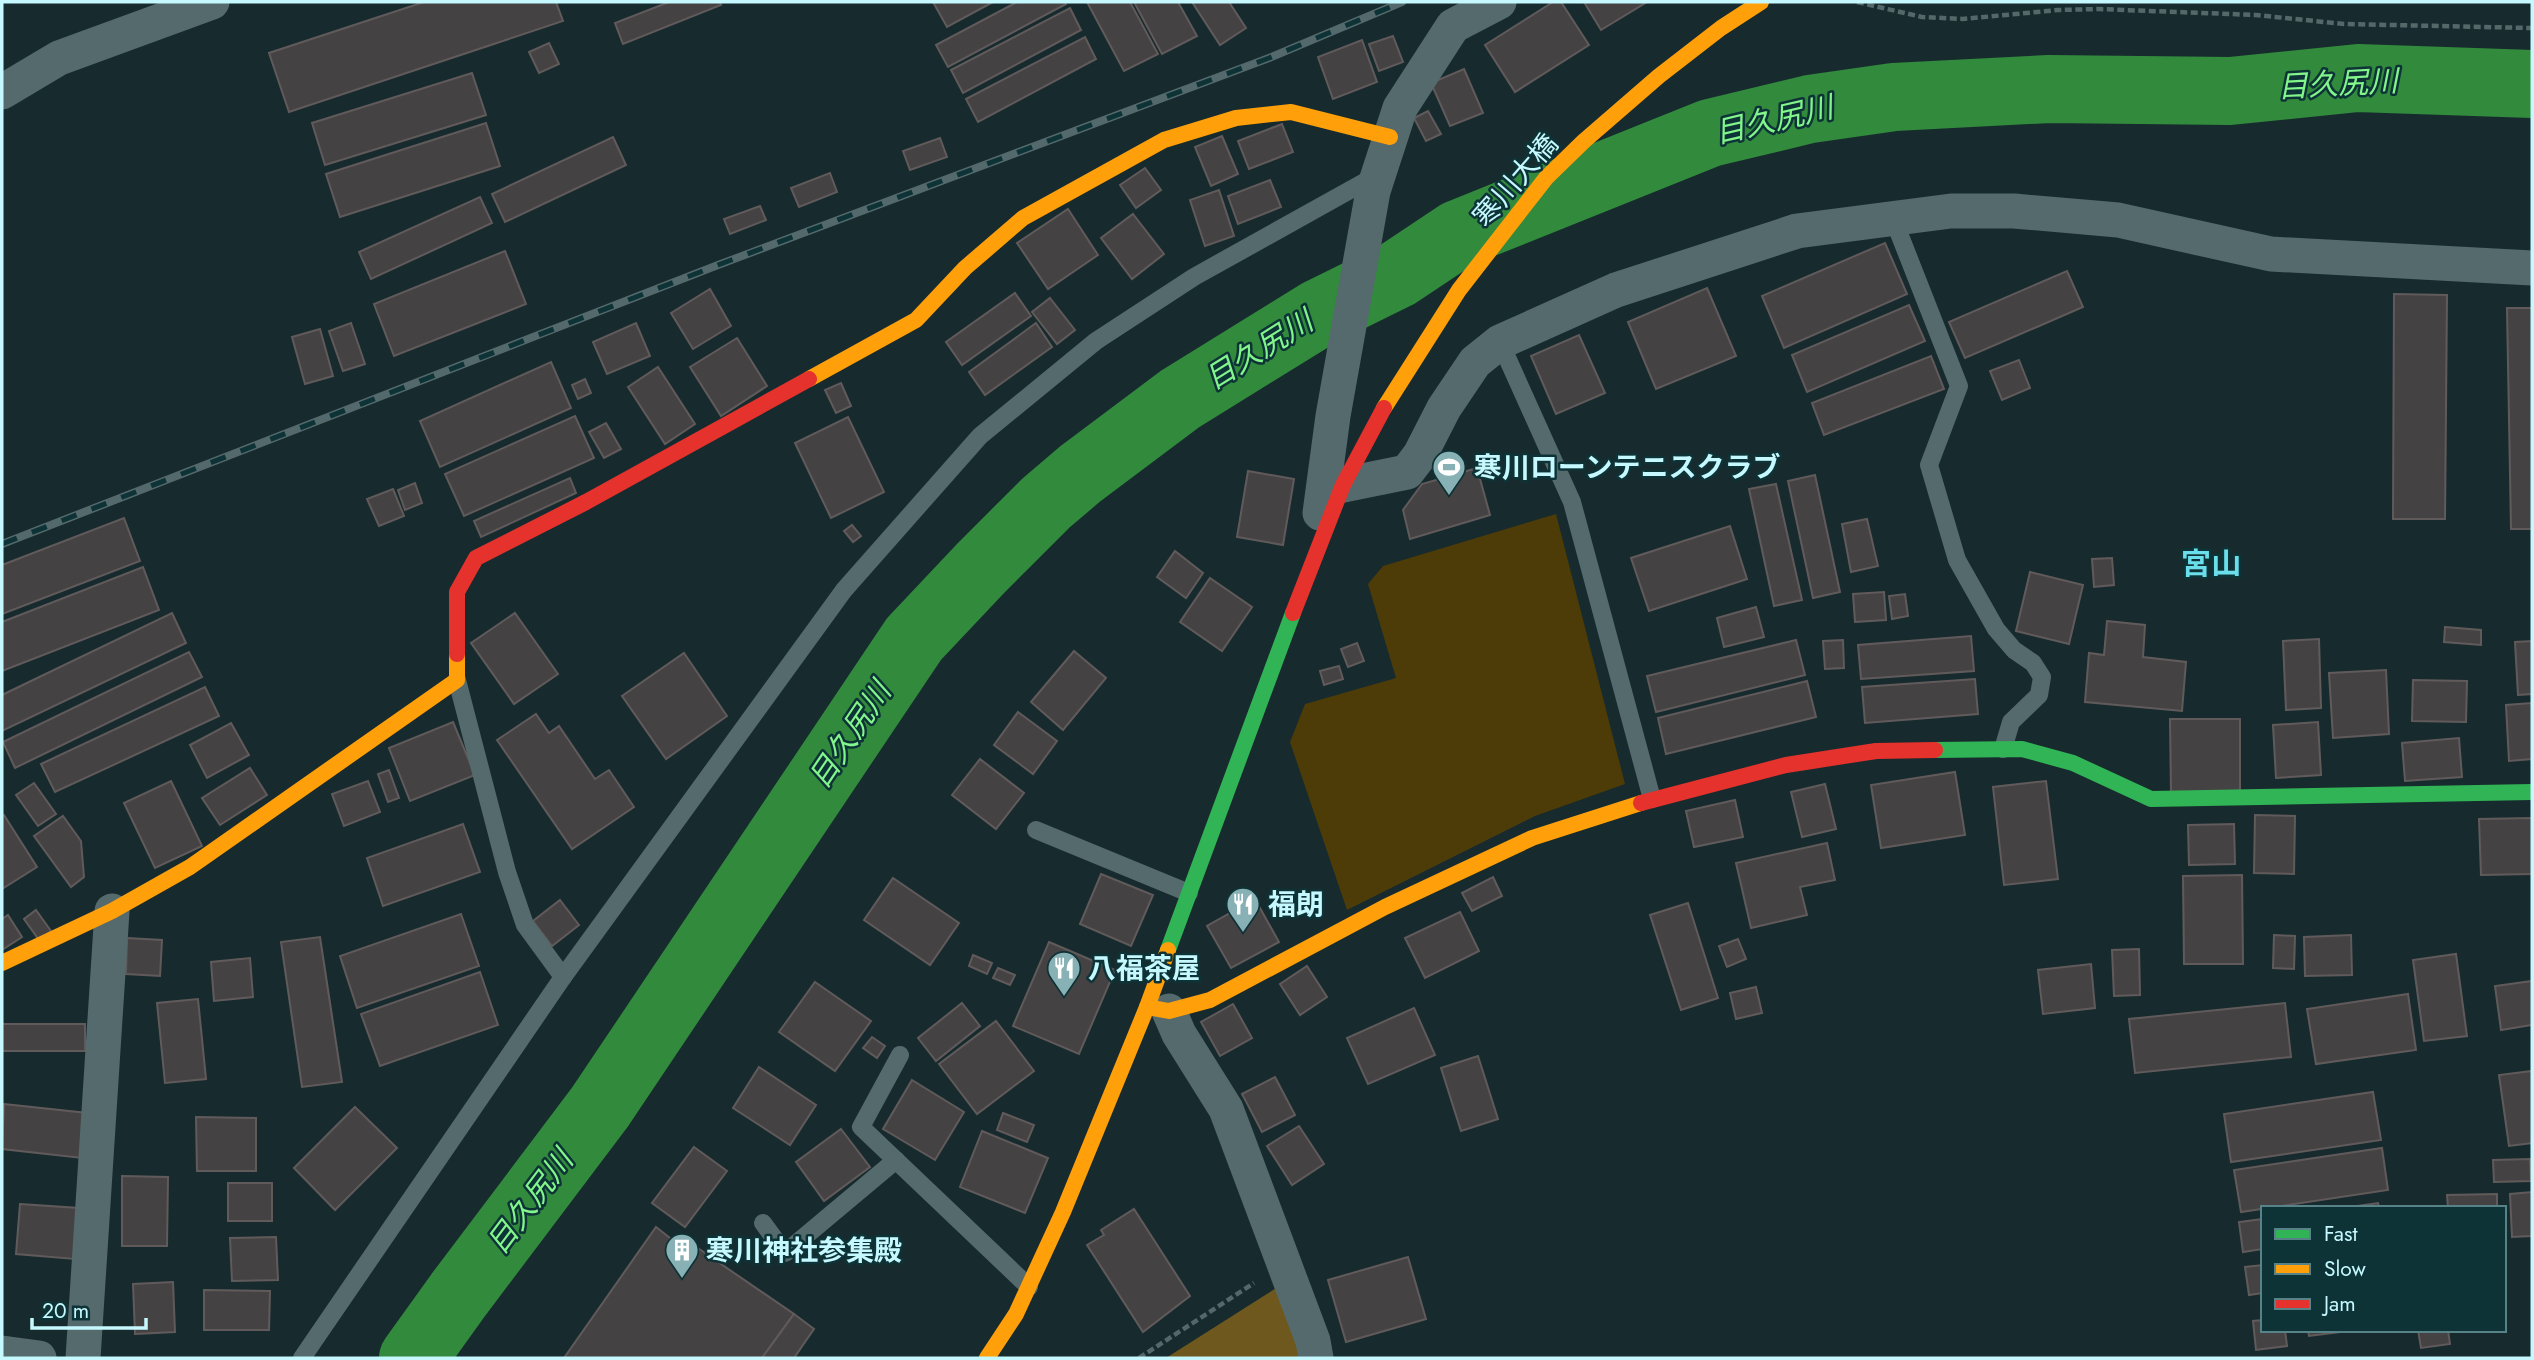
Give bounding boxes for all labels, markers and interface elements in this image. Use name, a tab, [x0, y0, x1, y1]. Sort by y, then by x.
water label: 目久尻川	[2277, 59, 2402, 108]
water label: 目久尻川	[1711, 84, 1840, 154]
street label: 寒川大橋	[1463, 125, 1568, 236]
water label: 目久尻川	[1196, 298, 1324, 400]
place label: 寒川ローンテニスクラブ	[1474, 447, 1781, 488]
sports icon: 寒川ローンテニスクラブ	[1430, 448, 1468, 497]
district label: 宮山	[2181, 542, 2241, 585]
water label: 目久尻川	[798, 670, 903, 796]
place label: 福朗	[1268, 884, 1324, 925]
restaurant icon: 福朗	[1224, 885, 1262, 934]
place label: 八福茶屋	[1088, 948, 1200, 989]
restaurant icon: 八福茶屋	[1045, 949, 1083, 998]
water label: 目久尻川	[476, 1138, 585, 1263]
legend	[2261, 1206, 2506, 1332]
text: Fast	[2324, 1219, 2357, 1249]
place label: 寒川神社参集殿	[706, 1230, 902, 1271]
building icon: 寒川神社参集殿	[663, 1231, 701, 1280]
text: Slow	[2324, 1254, 2366, 1284]
scale bar	[32, 1286, 145, 1330]
text: Jam	[2321, 1289, 2356, 1319]
text: 20 m	[42, 1296, 89, 1326]

